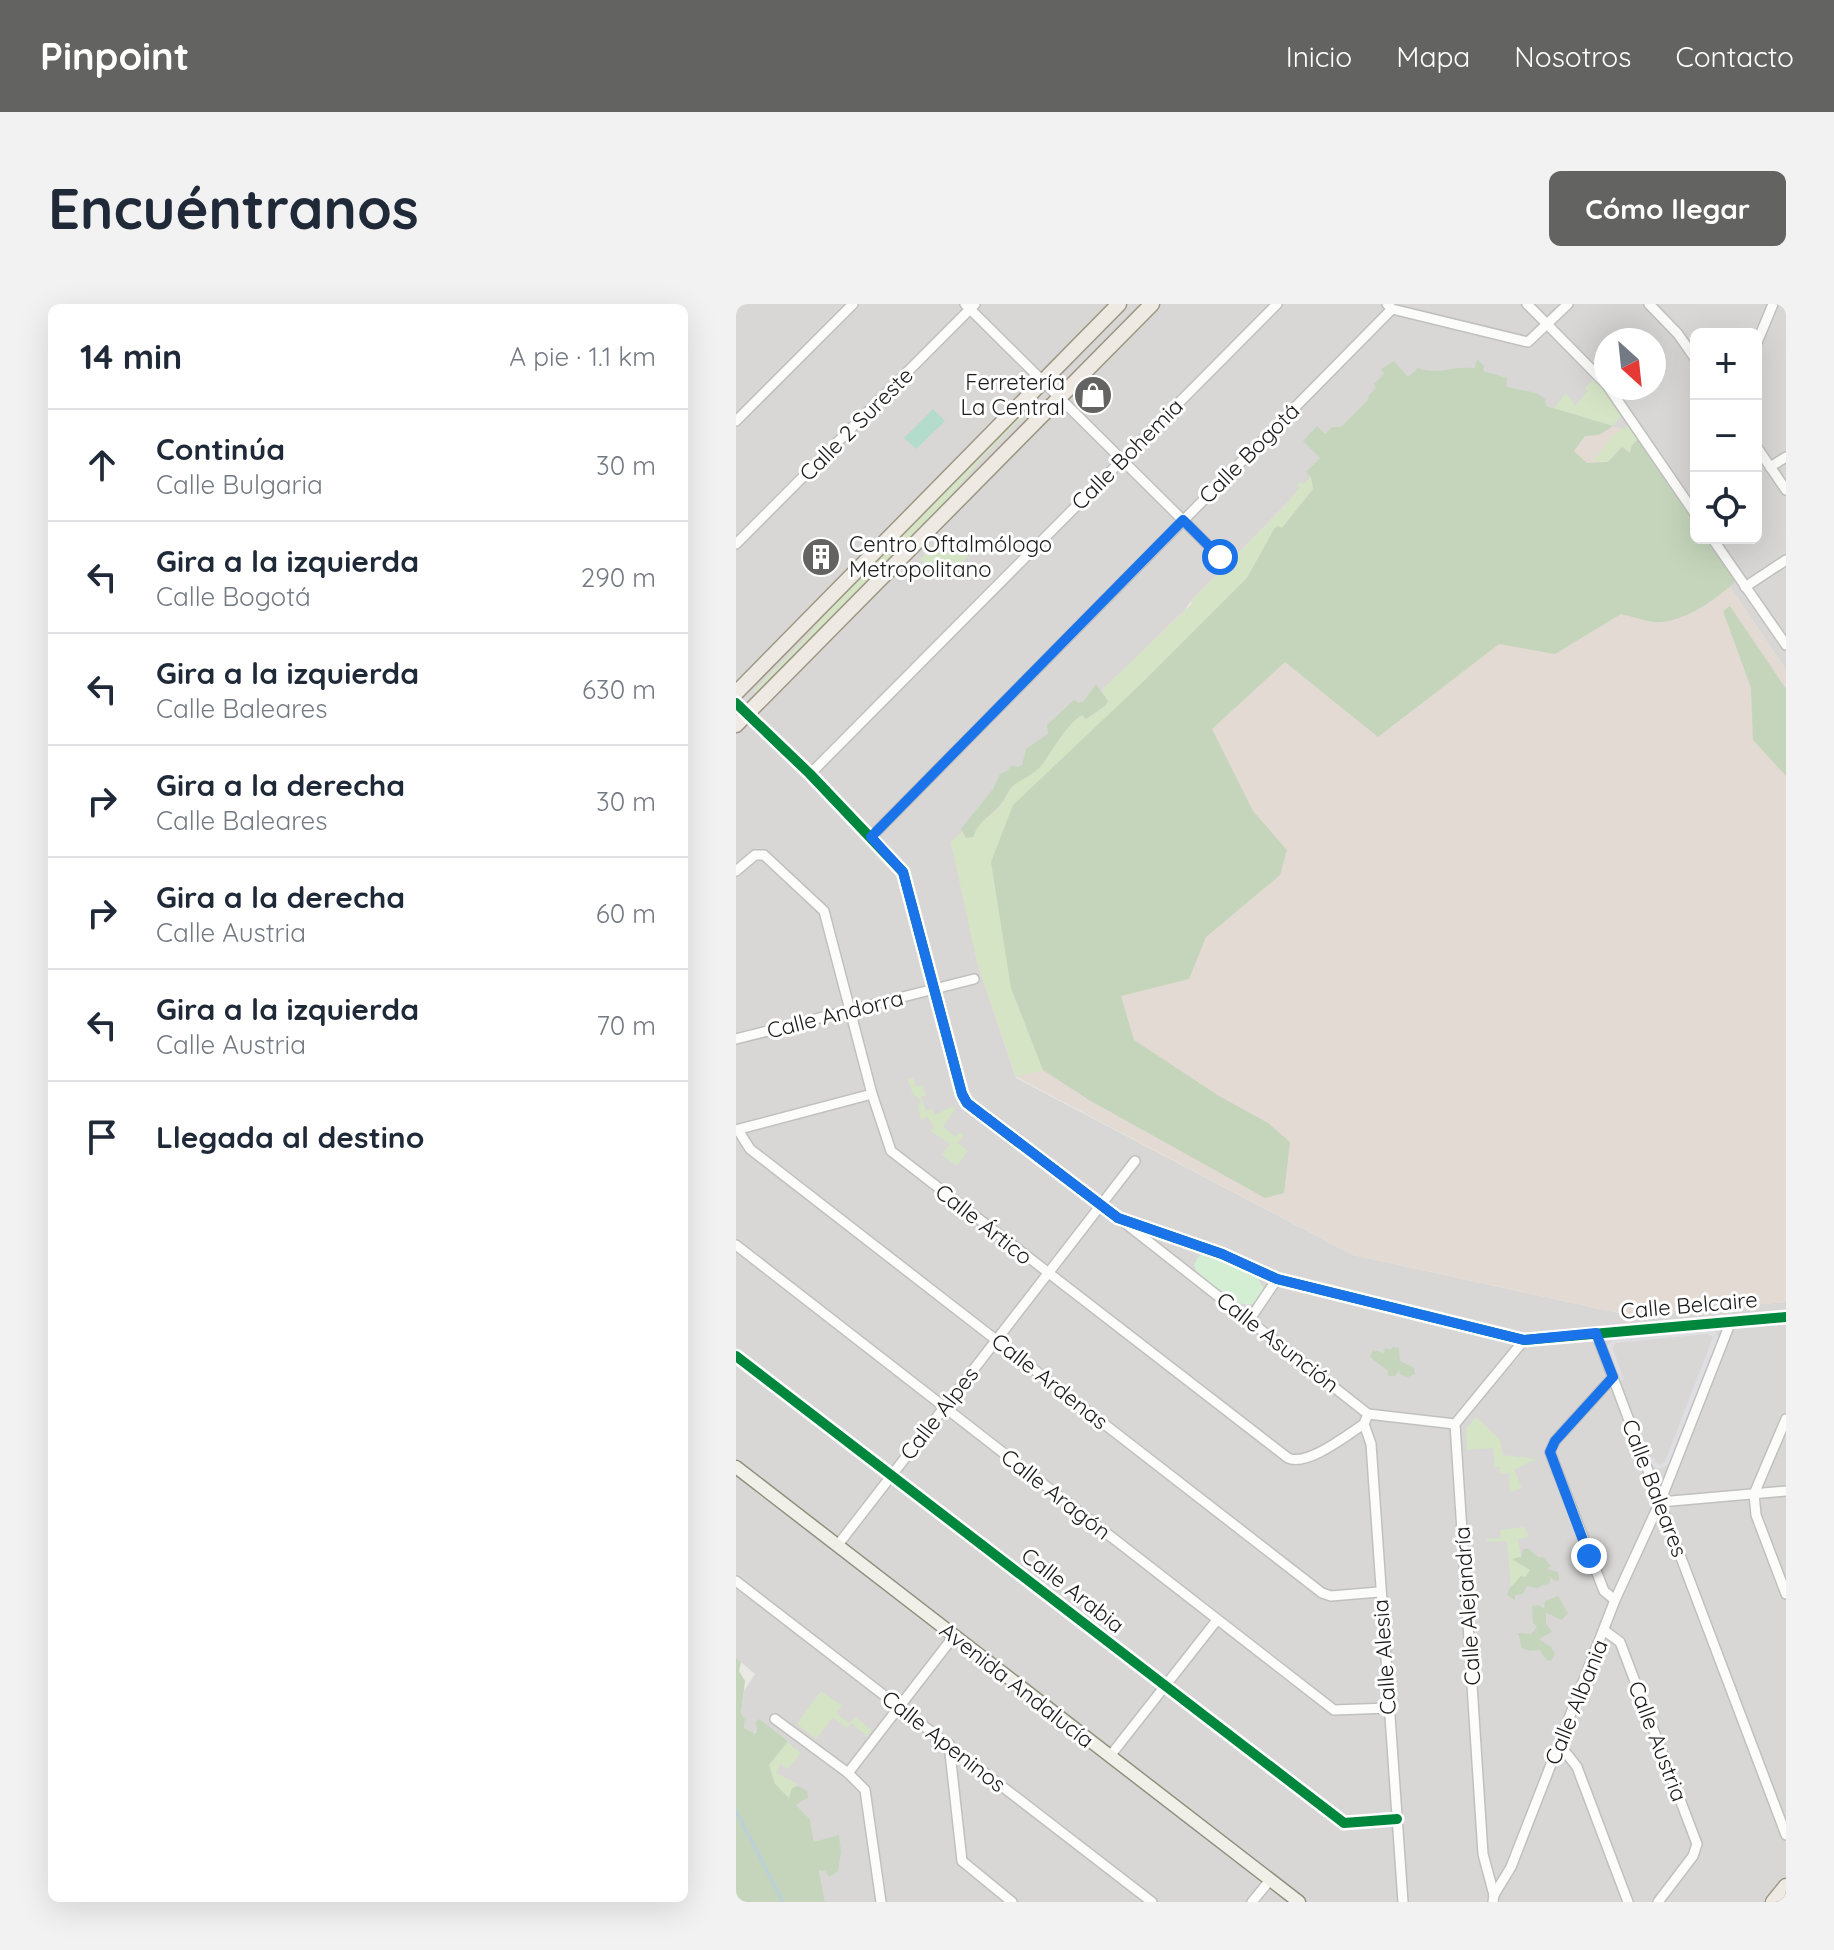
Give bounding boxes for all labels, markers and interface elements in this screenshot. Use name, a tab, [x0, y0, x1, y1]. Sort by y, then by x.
text: Pinpoint	[40, 32, 189, 80]
text: Inicio	[1286, 39, 1352, 74]
text: Mapa	[1396, 39, 1470, 74]
text: Nosotros	[1514, 39, 1631, 74]
text: Contacto	[1675, 39, 1794, 74]
button: Cómo llegar	[1549, 171, 1786, 246]
text: Encuéntranos	[48, 173, 419, 243]
north arrow	[1594, 328, 1666, 400]
map controls	[1690, 328, 1762, 544]
button: +	[1690, 328, 1762, 400]
text: 14 min	[80, 335, 182, 378]
text: A pie · 1.1 km	[509, 340, 656, 373]
street label: Calle 2 Sureste	[793, 361, 919, 487]
place label: Ferretería La Central	[960, 368, 1065, 421]
shop icon: Ferretería La Central	[1072, 374, 1114, 416]
street label: Calle Bohemia	[1065, 392, 1189, 516]
street label: Calle Bogotá	[1193, 397, 1305, 509]
button: −	[1690, 400, 1762, 472]
text: Continúa	[156, 430, 285, 468]
icon: ahead	[80, 443, 124, 487]
text: 30 m	[596, 449, 656, 482]
text: Calle Bulgaria	[156, 468, 323, 501]
button: locate	[1690, 472, 1762, 544]
place label: Centro Oftalmólogo Metropolitano	[849, 530, 1052, 583]
building icon: Centro Oftalmólogo Metropolitano	[800, 536, 842, 578]
route start	[1202, 539, 1238, 575]
text: Gira a la izquierda	[156, 542, 419, 580]
icon: left	[80, 555, 124, 599]
text: 290 m	[581, 561, 656, 594]
text: Calle Bogotá	[156, 580, 311, 613]
text: Gira a la izquierda	[156, 654, 419, 692]
icon: left	[80, 667, 124, 711]
text: 630 m	[582, 673, 656, 706]
text: Calle Baleares	[156, 692, 328, 725]
text: Gira a la derecha	[156, 766, 405, 804]
icon: right	[80, 779, 124, 823]
text: 30 m	[596, 785, 656, 818]
text: Calle Baleares	[156, 804, 328, 837]
text: Gira a la derecha	[156, 878, 405, 916]
icon: right	[80, 891, 124, 935]
text: 60 m	[596, 897, 656, 930]
text: Calle Austria	[156, 916, 306, 949]
street label: Calle Andorra	[764, 984, 906, 1044]
text: Gira a la izquierda	[156, 990, 419, 1028]
icon: left	[80, 1003, 124, 1047]
text: 70 m	[596, 1009, 656, 1042]
text: Calle Austria	[156, 1028, 306, 1061]
icon: arrive	[80, 1115, 124, 1159]
text: Llegada al destino	[156, 1118, 424, 1156]
street label: Calle Ártico	[930, 1177, 1038, 1271]
street label: Calle Asunción	[1211, 1285, 1345, 1399]
street label: Calle Belcaire	[1619, 1285, 1759, 1325]
street label: Calle Ardenas	[986, 1327, 1114, 1435]
street label: Calle Alpes	[894, 1360, 984, 1466]
street label: Calle Baleares	[1616, 1415, 1694, 1561]
street label: Calle Aragón	[996, 1442, 1116, 1546]
street label: Calle Alejandría	[1447, 1526, 1487, 1686]
route end	[1571, 1538, 1607, 1574]
street label: Calle Arabia	[1016, 1541, 1130, 1639]
street label: Calle Alesia	[1366, 1598, 1402, 1716]
street label: Avenida Andalucía	[934, 1616, 1100, 1754]
street label: Calle Albania	[1538, 1635, 1614, 1769]
street label: Calle Austria	[1622, 1677, 1694, 1805]
street label: Calle Apeninos	[876, 1684, 1012, 1798]

